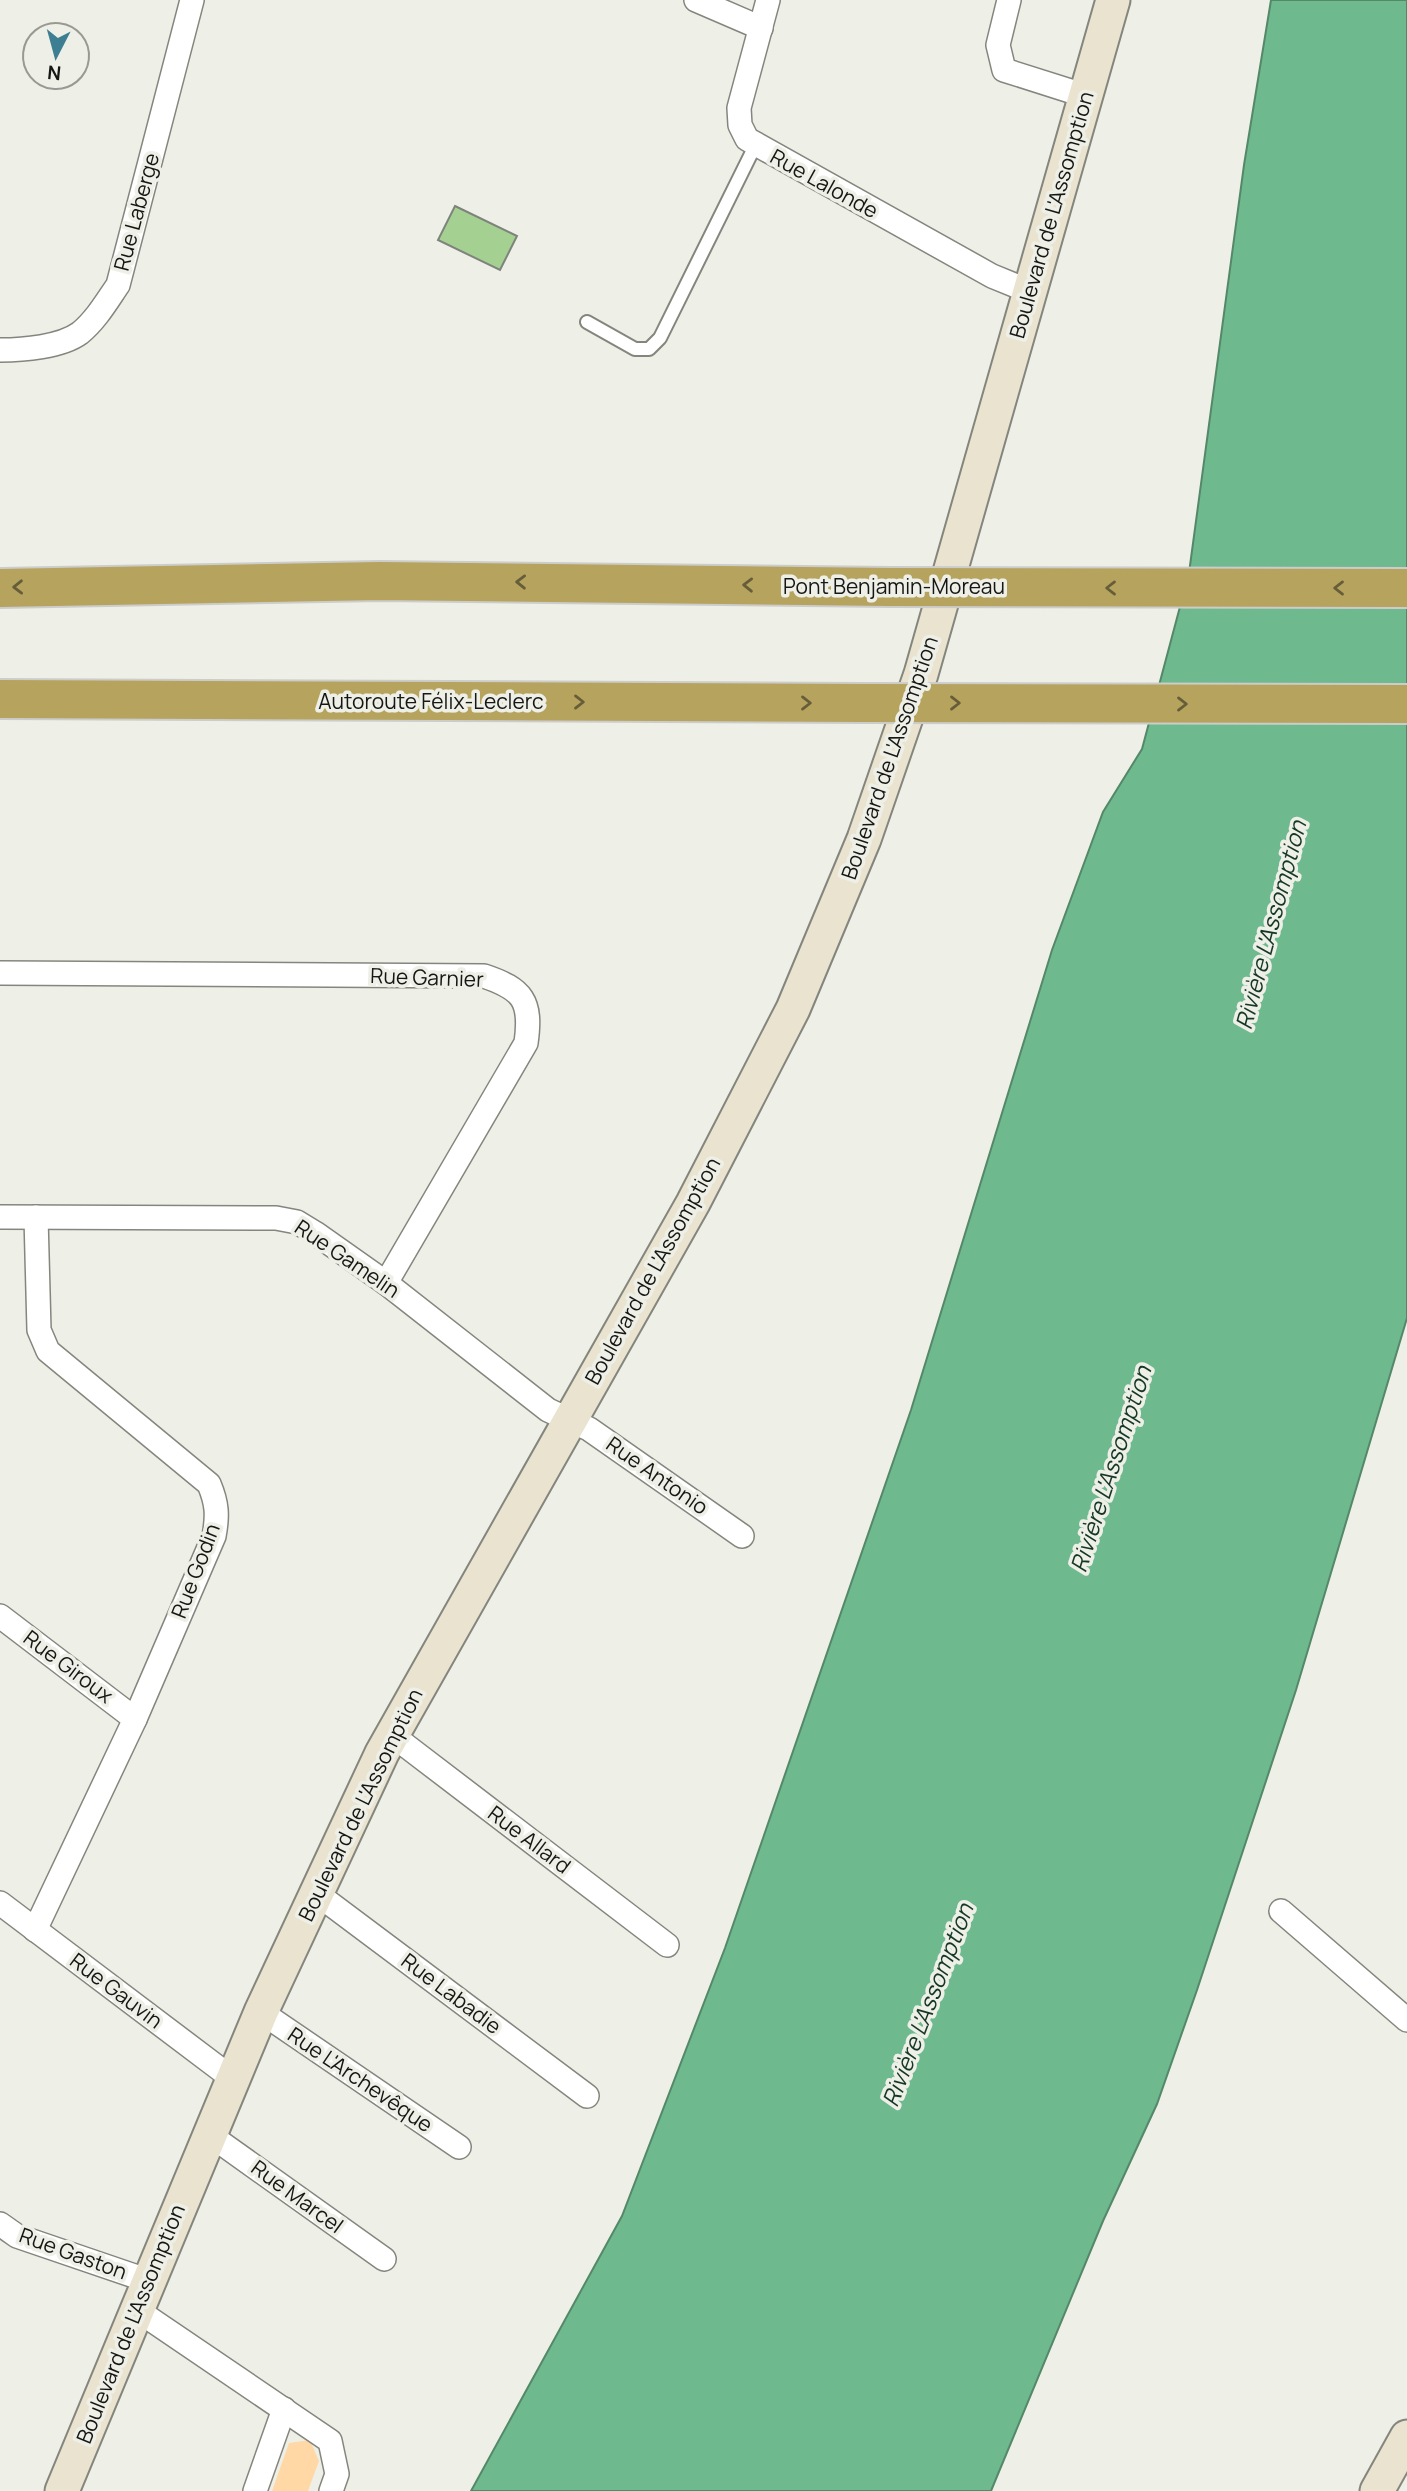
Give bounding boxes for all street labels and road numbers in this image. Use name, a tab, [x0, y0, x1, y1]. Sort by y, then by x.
street label: Boulevard de L'Assomption	[1002, 88, 1100, 341]
street label: Rue Lalonde	[766, 142, 883, 224]
street label: Rue Laberge	[107, 150, 165, 274]
street label: Pont Benjamin-Moreau	[783, 572, 1005, 600]
street label: Boulevard de L'Assomption	[834, 632, 944, 883]
street label: Autoroute Félix-Leclerc	[318, 687, 544, 715]
street label: Rue Garnier	[370, 961, 485, 993]
street label: Boulevard de L'Assomption	[578, 1152, 726, 1389]
street label: Rue Gamelin	[290, 1213, 406, 1304]
street label: Rue Antonio	[601, 1430, 714, 1521]
street label: Rue Godin	[164, 1519, 226, 1622]
street label: Rue Giroux	[18, 1623, 119, 1709]
street label: Boulevard de L'Assomption	[292, 1684, 429, 1926]
street label: Rue Allard	[483, 1799, 577, 1880]
street label: Rue Gauvin	[65, 1946, 169, 2034]
street label: Rue Labadie	[396, 1946, 507, 2040]
street label: Rue L'Archevêque	[283, 2020, 438, 2138]
street label: Rue Marcel	[246, 2153, 349, 2239]
street label: Boulevard de L'Assomption	[69, 2200, 191, 2447]
street label: Rue Gaston	[16, 2221, 131, 2285]

